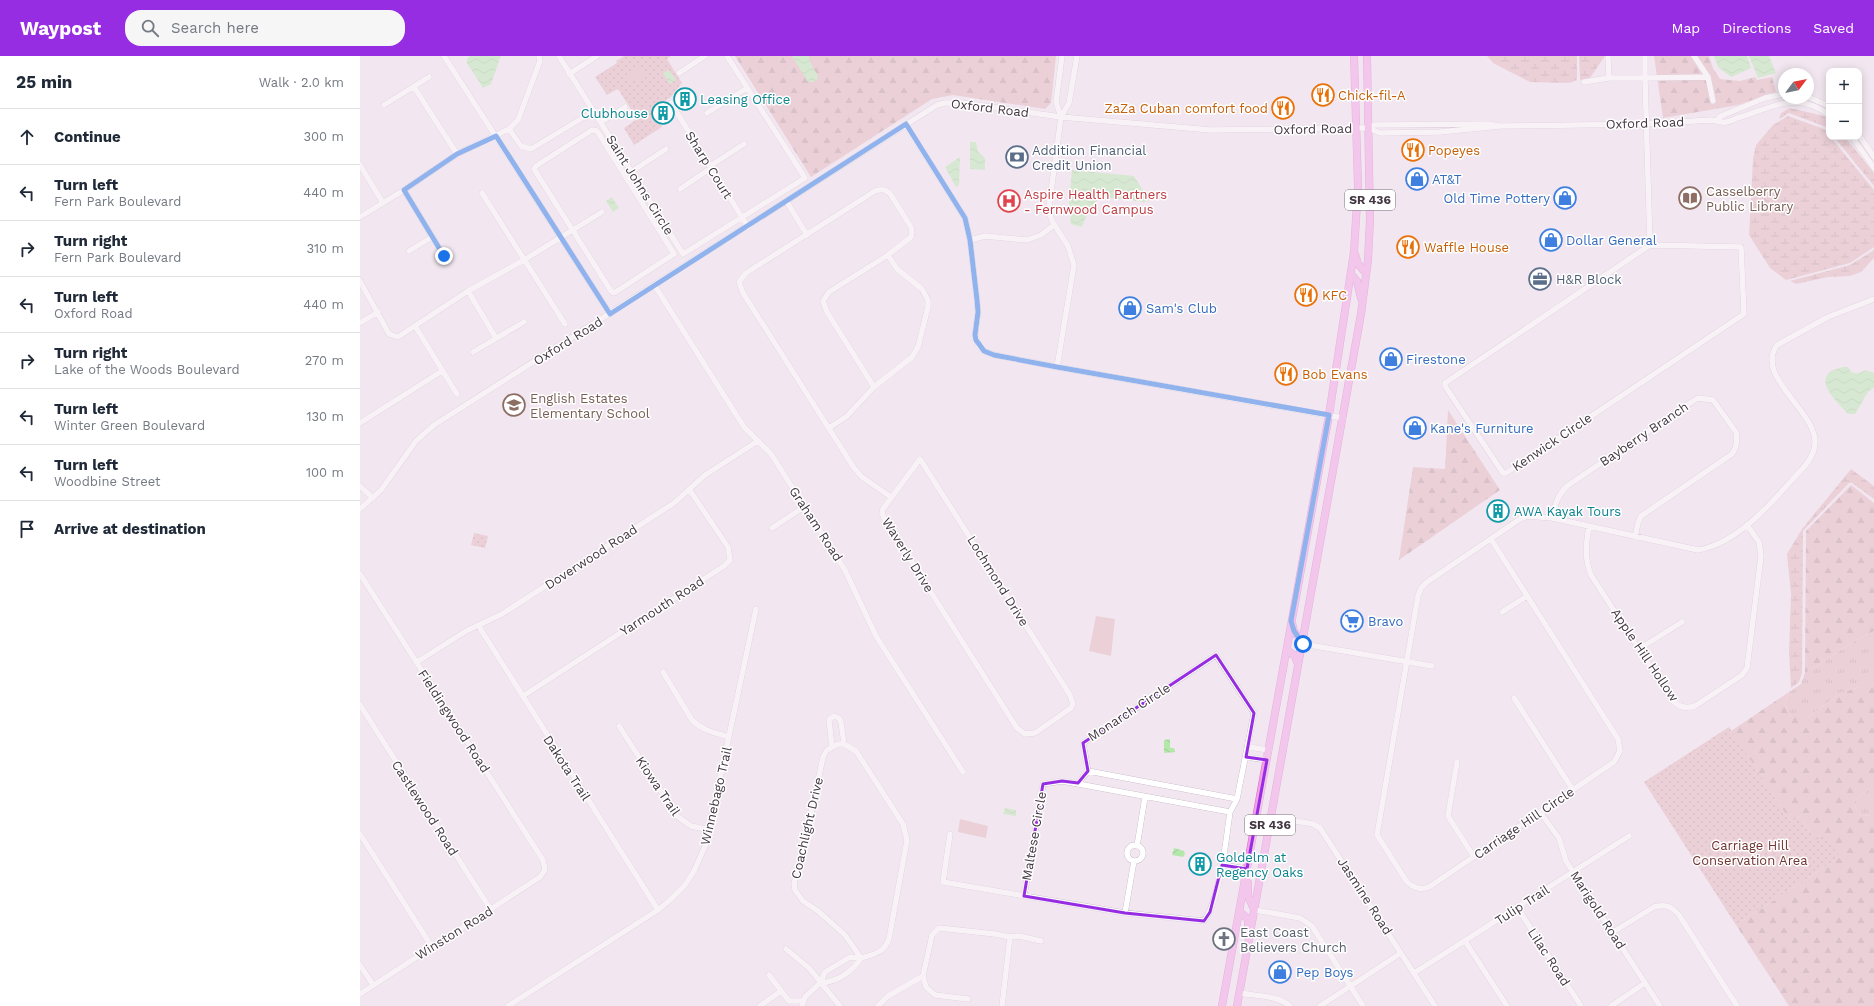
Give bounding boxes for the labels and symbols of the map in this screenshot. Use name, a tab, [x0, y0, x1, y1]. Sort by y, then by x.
north arrow	[1778, 68, 1814, 104]
restaurant icon: Chick-fil-A	[1310, 82, 1336, 108]
building icon: Leasing Office	[672, 86, 698, 112]
place label: Chick-fil-A	[1338, 88, 1406, 103]
place label: Leasing Office	[700, 92, 790, 107]
restaurant icon: ZaZa Cuban comfort food	[1270, 95, 1296, 121]
street label: Oxford Road	[950, 96, 1030, 120]
building icon: Clubhouse	[650, 100, 676, 126]
place label: ZaZa Cuban comfort food	[1105, 101, 1268, 116]
place label: Clubhouse	[581, 106, 648, 121]
street label: Oxford Road	[1605, 114, 1685, 132]
street label: Oxford Road	[1274, 121, 1352, 137]
street label: Sharp Court	[682, 128, 736, 202]
street label: Saint Johns Circle	[603, 132, 677, 238]
restaurant icon: Popeyes	[1400, 137, 1426, 163]
place label: Addition Financial Credit Union	[1032, 143, 1146, 173]
place label: Popeyes	[1428, 143, 1480, 158]
bank icon: Addition Financial Credit Union	[1004, 144, 1030, 170]
shop icon: AT&T	[1404, 166, 1430, 192]
place label: AT&T	[1432, 172, 1462, 187]
place label: Casselberry Public Library	[1706, 184, 1793, 214]
shop icon: Old Time Pottery	[1552, 185, 1578, 211]
library icon: Casselberry Public Library	[1677, 185, 1703, 211]
place label: Aspire Health Partners - Fernwood Campus	[1024, 187, 1167, 217]
hospital icon: Aspire Health Partners - Fernwood Campus	[996, 188, 1022, 214]
road number: SR 436	[1345, 190, 1395, 210]
place label: Old Time Pottery	[1444, 191, 1550, 206]
shop icon: Dollar General	[1538, 227, 1564, 253]
place label: Dollar General	[1566, 233, 1657, 248]
restaurant icon: Waffle House	[1395, 234, 1421, 260]
place label: Waffle House	[1424, 240, 1509, 255]
route end	[435, 247, 453, 265]
office icon: H&R Block	[1527, 266, 1553, 292]
place label: H&R Block	[1556, 272, 1622, 287]
restaurant icon: KFC	[1293, 282, 1319, 308]
place label: KFC	[1322, 288, 1347, 303]
shop icon: Sam's Club	[1117, 295, 1143, 321]
place label: Sam's Club	[1146, 301, 1217, 316]
street label: Oxford Road	[531, 314, 605, 368]
shop icon: Firestone	[1378, 346, 1404, 372]
place label: Firestone	[1406, 352, 1466, 367]
restaurant icon: Bob Evans	[1273, 361, 1299, 387]
place label: Bob Evans	[1302, 367, 1368, 382]
place label: English Estates Elementary School	[530, 391, 650, 421]
school or university icon: English Estates Elementary School	[501, 392, 527, 418]
street label: Bayberry Branch	[1597, 399, 1691, 469]
street label: Kenwick Circle	[1509, 410, 1595, 474]
shop icon: Kane's Furniture	[1402, 415, 1428, 441]
place label: Kane's Furniture	[1430, 421, 1534, 436]
street label: Graham Road	[786, 484, 846, 564]
building icon: AWA Kayak Tours	[1485, 498, 1511, 524]
place label: AWA Kayak Tours	[1514, 504, 1621, 519]
street label: Waverly Drive	[879, 515, 937, 595]
street label: Doverwood Road	[542, 521, 640, 593]
street label: Lochmond Drive	[964, 533, 1032, 629]
street label: Yarmouth Road	[617, 573, 707, 639]
street label: Apple Hill Hollow	[1608, 605, 1682, 705]
supermarket icon: Bravo	[1339, 608, 1365, 634]
place label: Bravo	[1368, 614, 1404, 629]
route start	[1294, 635, 1312, 653]
street label: Fieldingwood Road	[415, 667, 493, 775]
street label: Monarch Circle	[1085, 680, 1173, 744]
street label: Dakota Trail	[540, 732, 594, 804]
street label: Winnebago Trail	[697, 745, 735, 847]
street label: Kiowa Trail	[633, 753, 683, 819]
street label: Castlewood Road	[389, 758, 461, 858]
street label: Coachlight Drive	[788, 776, 826, 880]
street label: Carriage Hill Circle	[1471, 784, 1577, 862]
street label: Maltese Circle	[1019, 790, 1049, 882]
road number: SR 436	[1245, 815, 1295, 835]
park label: Carriage Hill Conservation Area	[1692, 838, 1808, 868]
place label: Goldelm at Regency Oaks	[1216, 850, 1304, 880]
building icon: Goldelm at Regency Oaks	[1187, 851, 1213, 877]
street label: Jasmine Road	[1334, 855, 1396, 937]
street label: Marigold Road	[1567, 868, 1629, 952]
street label: Tulip Trail	[1492, 882, 1552, 928]
street label: Winston Road	[413, 903, 495, 963]
place label: East Coast Believers Church	[1240, 925, 1347, 955]
street label: Lilac Road	[1525, 925, 1573, 989]
church icon: East Coast Believers Church	[1211, 926, 1237, 952]
shop icon: Pep Boys	[1267, 959, 1293, 985]
place label: Pep Boys	[1296, 965, 1354, 980]

